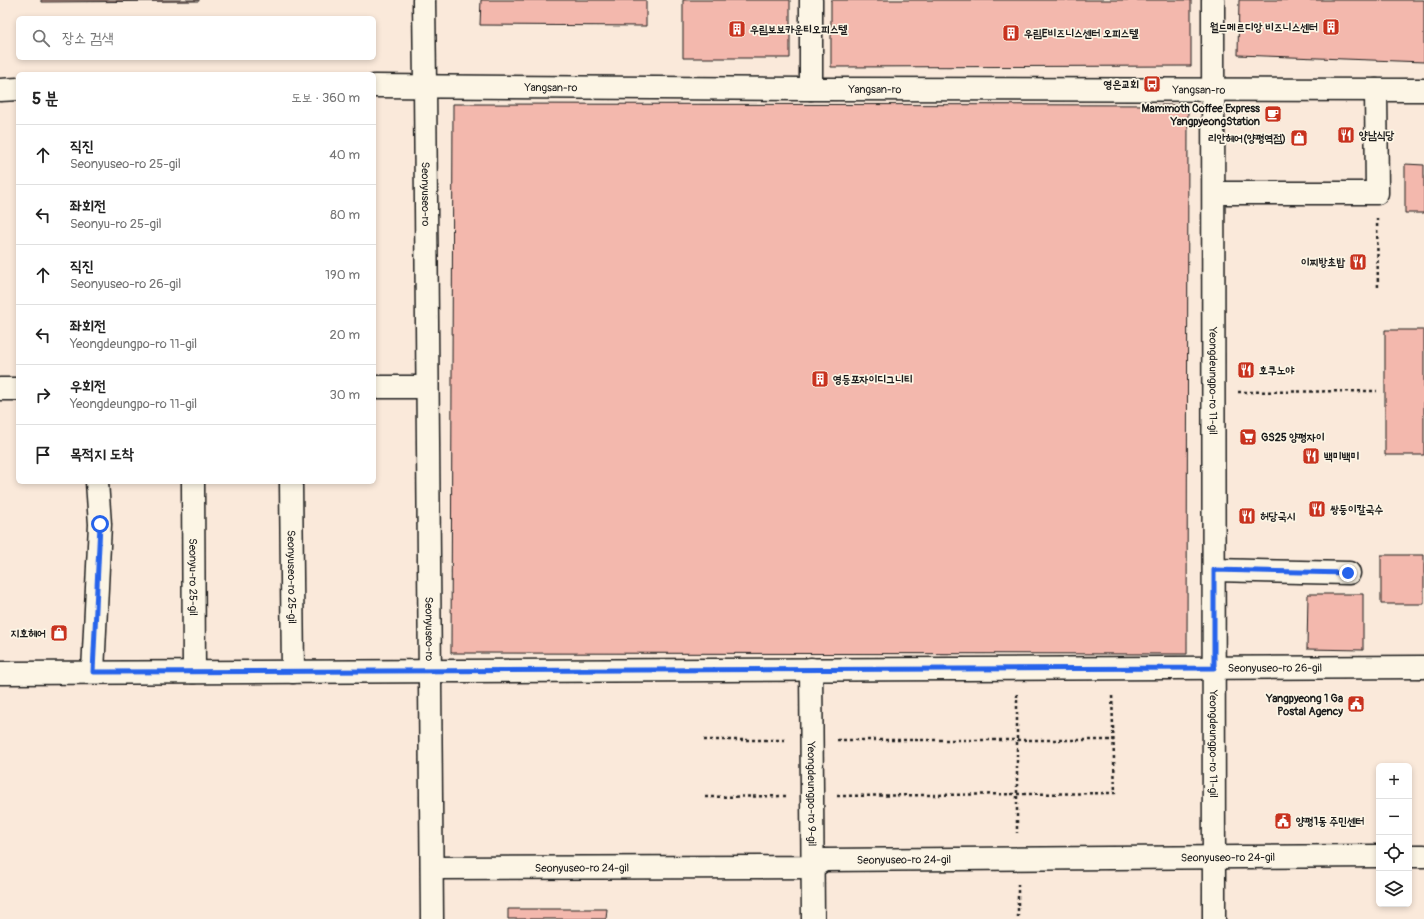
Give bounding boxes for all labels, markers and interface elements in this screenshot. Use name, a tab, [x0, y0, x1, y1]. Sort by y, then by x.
search box	[16, 16, 376, 60]
building icon: 월드메르디앙 비즈니스센터	[1321, 17, 1341, 37]
building icon: 우림보보카운티오피스텔	[727, 19, 747, 39]
place label: 월드메르디앙 비즈니스센터	[1209, 21, 1318, 34]
place label: 우림보보카운티오피스텔	[750, 23, 848, 36]
building icon: 우림E비즈니스센터 오피스텔	[1001, 23, 1021, 43]
icon: search	[30, 27, 52, 49]
place label: 우림E비즈니스센터 오피스텔	[1024, 27, 1138, 40]
text: 장소 검색	[62, 29, 114, 48]
bus stop icon: 영은교회	[1142, 74, 1162, 94]
place label: 영은교회	[1104, 78, 1139, 91]
street label: Yangsan-ro	[524, 81, 578, 94]
street label: Yangsan-ro	[848, 83, 901, 96]
street label: Yangsan-ro	[1172, 84, 1225, 97]
text: 5 분	[32, 88, 59, 109]
text: 도보 · 360 m	[291, 90, 360, 106]
place label: Mammoth Coffee Express YangpyeongStation	[1142, 102, 1260, 128]
cafe icon: Mammoth Coffee Express YangpyeongStation	[1263, 104, 1283, 124]
restaurant icon: 양남식당	[1336, 125, 1356, 145]
shop icon: 리안헤어(양평역점)	[1289, 128, 1309, 148]
place label: 양남식당	[1359, 129, 1395, 142]
place label: 리안헤어(양평역점)	[1208, 132, 1286, 145]
text: 직진	[70, 137, 94, 156]
icon: ahead	[32, 144, 54, 166]
text: 40 m	[329, 147, 360, 163]
text: Seonyuseo-ro 25-gil	[70, 156, 181, 172]
street label: Seonyuseo-ro	[419, 162, 432, 226]
text: 좌회전	[70, 197, 106, 216]
icon: left	[32, 204, 54, 226]
text: 80 m	[330, 207, 360, 223]
text: Seonyu-ro 25-gil	[70, 216, 162, 232]
restaurant icon: 이찌방초밥	[1348, 252, 1368, 272]
place label: 이찌방초밥	[1301, 256, 1345, 269]
text: 직진	[70, 257, 94, 276]
icon: ahead	[32, 264, 54, 286]
text: 190 m	[325, 267, 360, 283]
text: Seonyuseo-ro 26-gil	[70, 276, 181, 292]
text: 좌회전	[70, 317, 106, 336]
icon: left	[32, 324, 54, 346]
street label: Yeongdeungpo-ro 11-gil	[1206, 326, 1219, 435]
text: 20 m	[329, 327, 360, 343]
text: Yeongdeungpo-ro 11-gil	[70, 336, 197, 352]
restaurant icon: 호쿠노야	[1236, 360, 1256, 380]
place label: 호쿠노야	[1259, 364, 1295, 377]
building icon: 영등포자이디그니티	[810, 369, 830, 389]
place label: 영등포자이디그니티	[833, 373, 913, 386]
text: 우회전	[70, 377, 106, 396]
icon: right	[32, 384, 54, 406]
text: 30 m	[330, 387, 360, 403]
text: Yeongdeungpo-ro 11-gil	[70, 396, 197, 412]
supermarket icon: GS25 양평자이	[1238, 427, 1258, 447]
place label: GS25 양평자이	[1261, 431, 1325, 444]
icon: arrive	[32, 444, 54, 466]
text: 목적지 도착	[70, 445, 134, 464]
restaurant icon: 백미백미	[1301, 446, 1321, 466]
place label: 백미백미	[1324, 450, 1360, 463]
restaurant icon: 쌍둥이칼국수	[1307, 499, 1327, 519]
place label: 쌍둥이칼국수	[1330, 503, 1383, 516]
restaurant icon: 허당국시	[1237, 506, 1257, 526]
place label: 허당국시	[1260, 510, 1296, 523]
route start	[91, 515, 109, 533]
street label: Seonyuseo-ro 25-gil	[285, 530, 298, 624]
street label: Seonyu-ro 25-gil	[186, 538, 200, 616]
route end	[1339, 564, 1357, 582]
street label: Seonyuseo-ro	[422, 597, 436, 661]
shop icon: 지호헤어	[49, 623, 69, 643]
place label: 지호헤어	[11, 627, 46, 640]
street label: Seonyuseo-ro 26-gil	[1228, 661, 1322, 675]
street label: Yeongdeungpo-ro 11-gil	[1207, 689, 1220, 798]
place label: Yangpyeong 1 Ga Postal Agency	[1265, 692, 1343, 718]
public building icon: Yangpyeong 1 Ga Postal Agency	[1346, 694, 1366, 714]
street label: Yeongdeungpo-ro 9-gil	[805, 741, 818, 846]
map controls	[1376, 763, 1412, 907]
button: +	[1376, 763, 1412, 799]
button: −	[1376, 799, 1412, 835]
public building icon: 양평1동 주민센터	[1273, 811, 1293, 831]
place label: 양평1동 주민센터	[1296, 815, 1365, 828]
button: locate	[1376, 835, 1412, 871]
street label: Seonyuseo-ro 24-gil	[1181, 851, 1275, 864]
street label: Seonyuseo-ro 24-gil	[857, 853, 951, 867]
street label: Seonyuseo-ro 24-gil	[535, 861, 629, 875]
button: layers	[1376, 871, 1412, 907]

